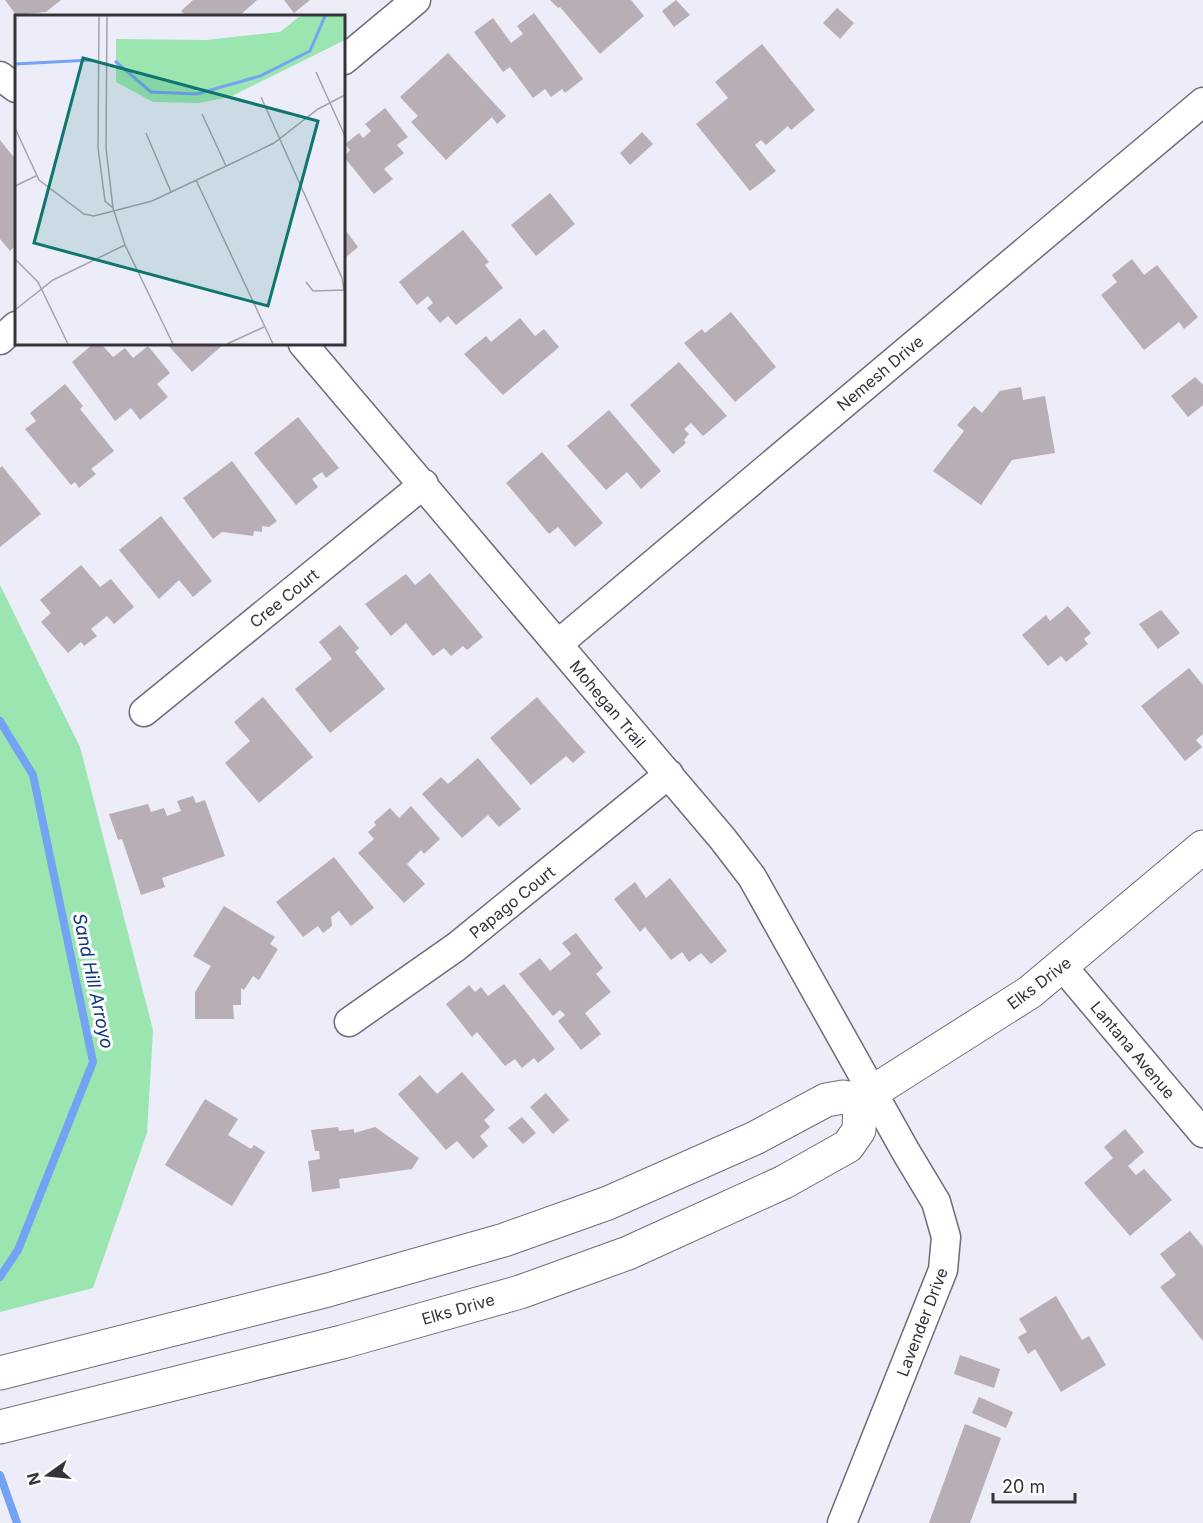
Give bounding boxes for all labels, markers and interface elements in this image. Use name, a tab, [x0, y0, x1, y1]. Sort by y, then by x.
inset map	[15, 15, 345, 345]
street label: Nemesh Drive	[833, 331, 927, 415]
street label: Cree Court	[246, 564, 322, 632]
street label: Mohegan Trail	[566, 656, 650, 752]
street label: Papago Court	[465, 861, 559, 943]
water label: Sand Hill Arroyo	[69, 911, 118, 1050]
street label: Elks Drive	[1003, 952, 1075, 1014]
street label: Lantana Avenue	[1086, 997, 1180, 1103]
street label: Lavender Drive	[892, 1265, 952, 1379]
street label: Elks Drive	[419, 1289, 497, 1329]
north arrow	[18, 1445, 78, 1505]
scale bar	[993, 1466, 1076, 1504]
text: N	[22, 1470, 45, 1487]
text: 20 m	[1002, 1476, 1045, 1497]

